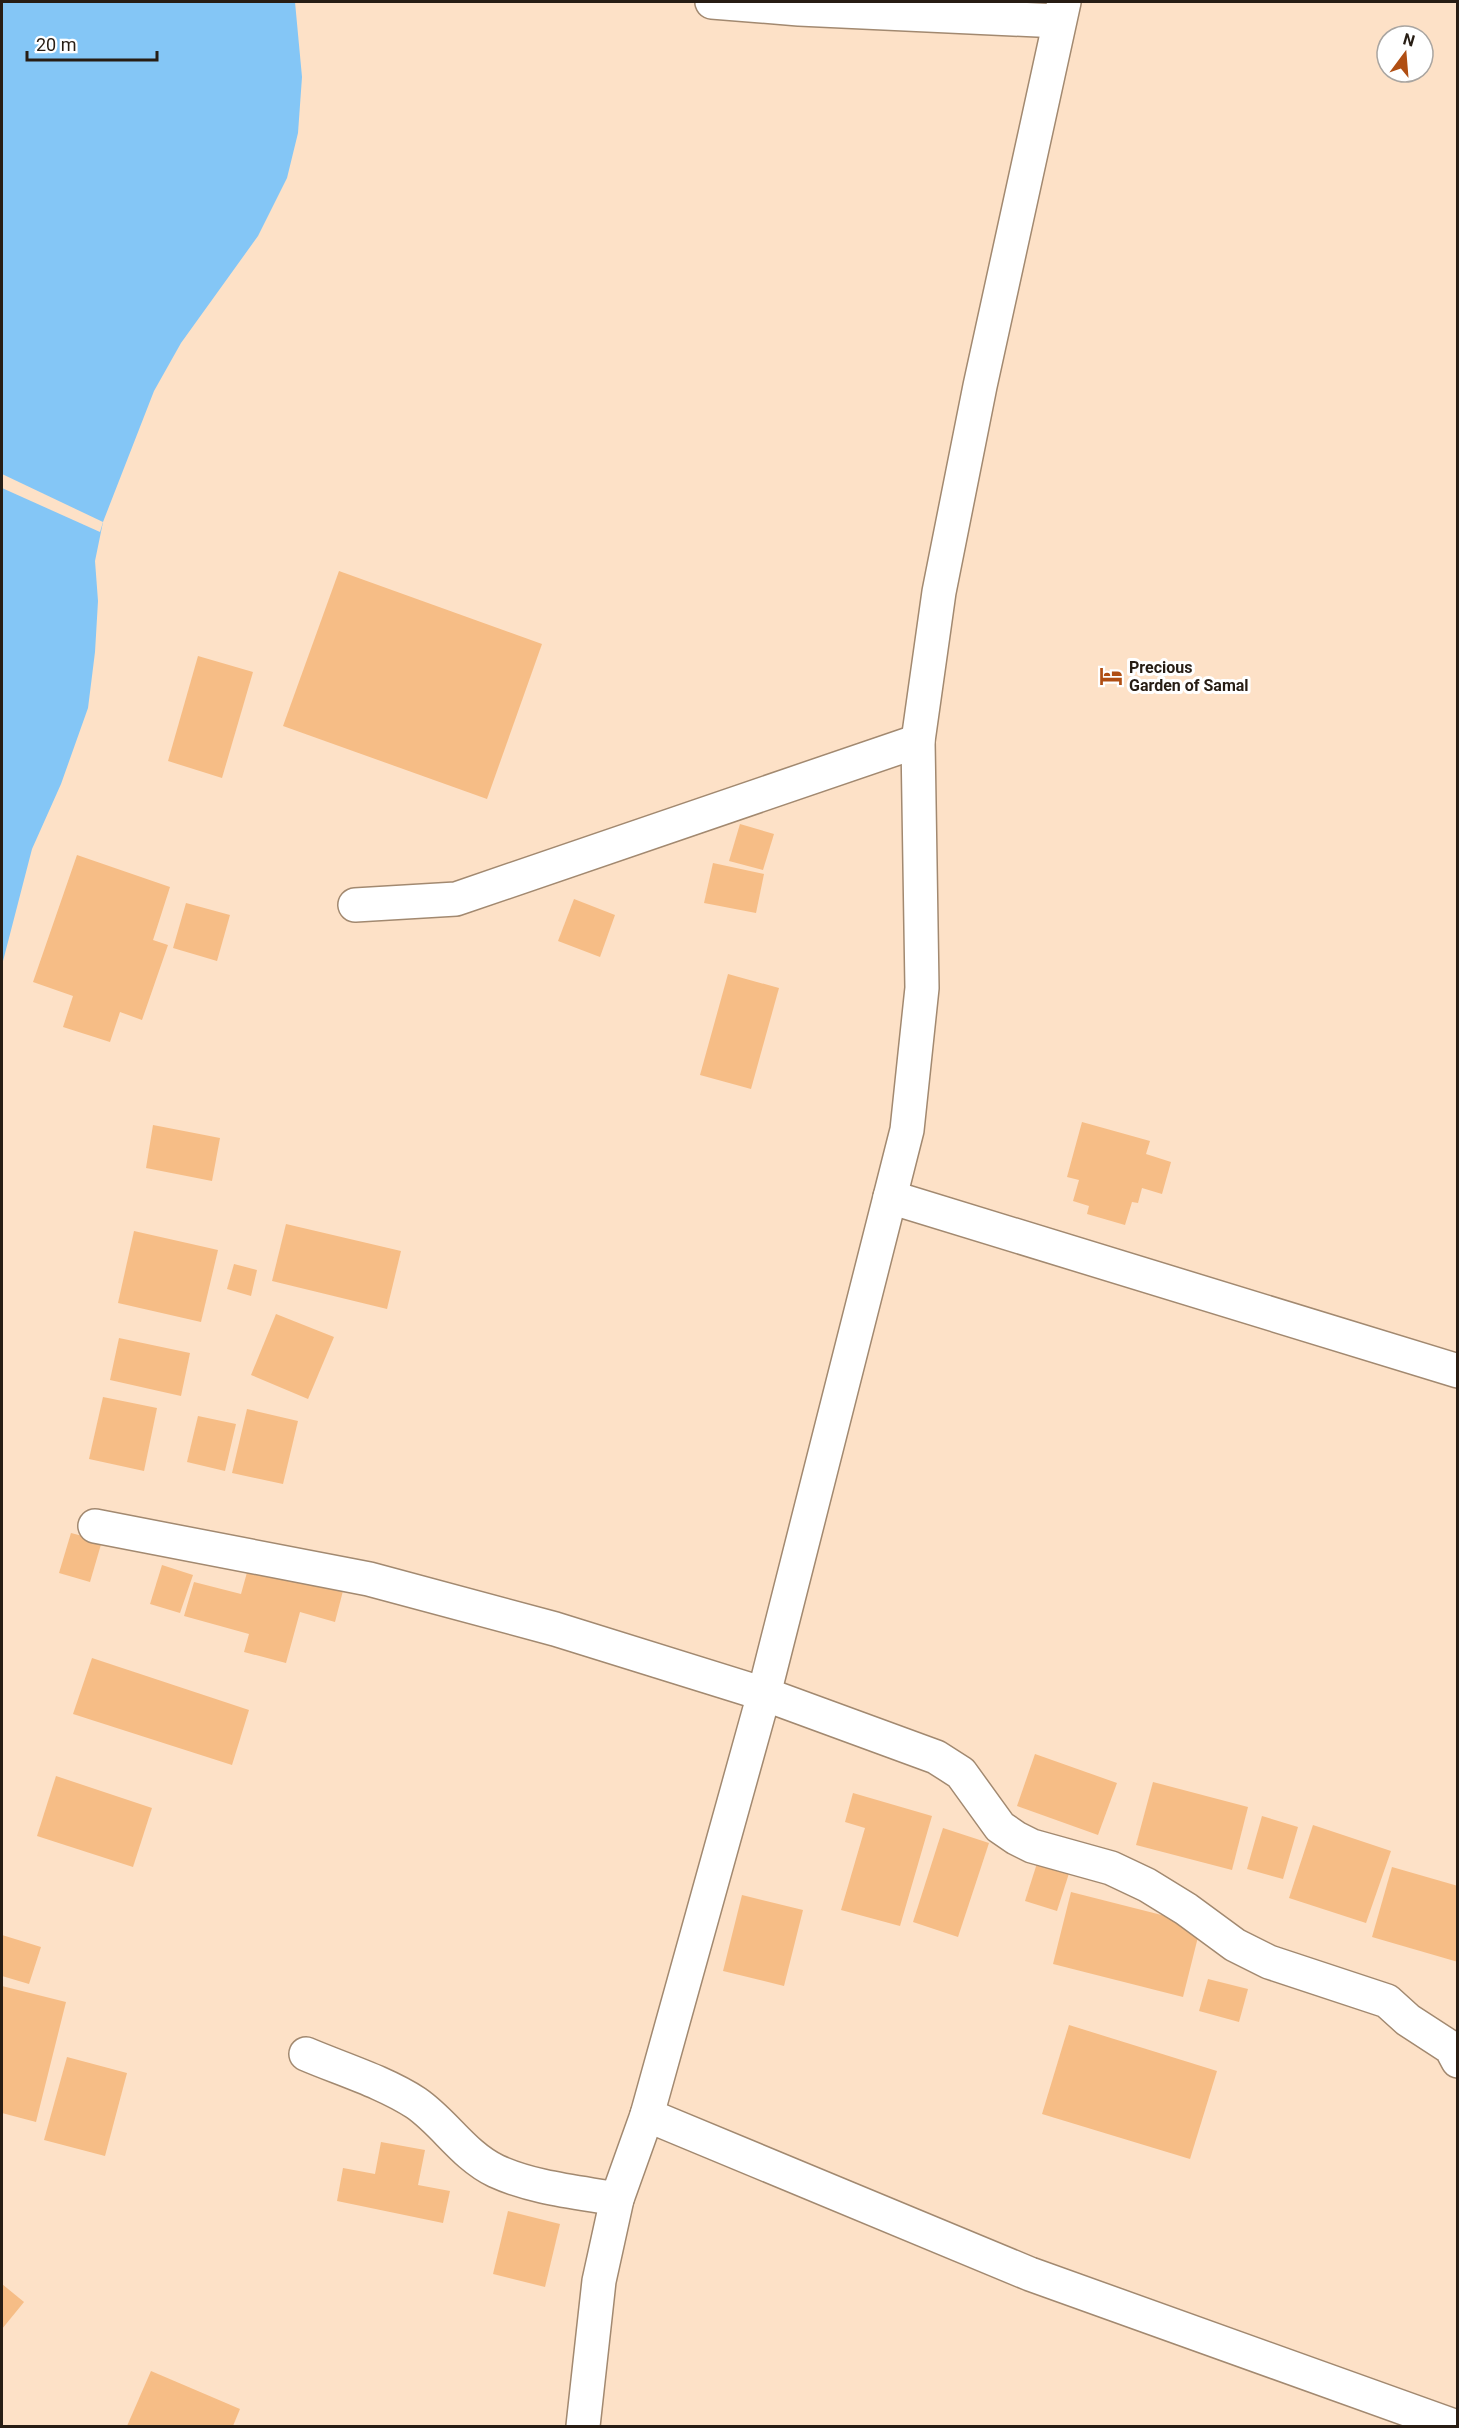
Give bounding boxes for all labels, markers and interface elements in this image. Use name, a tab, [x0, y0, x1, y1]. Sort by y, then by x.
scale bar	[27, 24, 158, 62]
north arrow	[1375, 24, 1435, 84]
text: N	[1401, 29, 1417, 51]
text: 20 m	[36, 34, 76, 55]
place label: Precious Garden of Samal	[1129, 658, 1249, 695]
hotel icon: Precious Garden of Samal	[1098, 663, 1124, 689]

